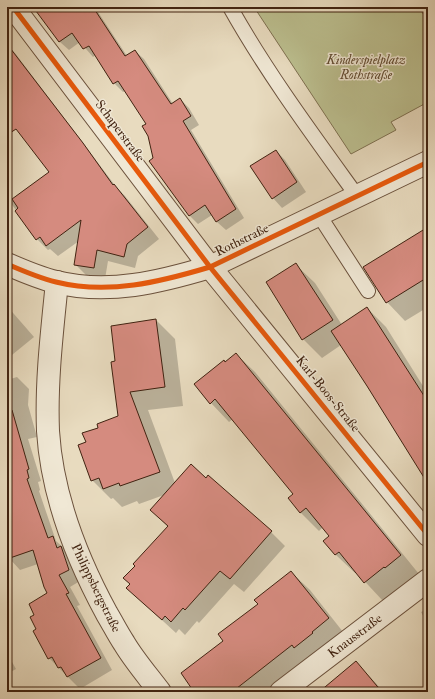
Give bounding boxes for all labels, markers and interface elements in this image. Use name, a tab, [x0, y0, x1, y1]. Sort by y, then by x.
park label: Kinderspielplatz Rothstraße	[326, 52, 406, 83]
street label: Schaperstraße	[91, 97, 149, 166]
street label: Rothstraße	[213, 220, 272, 260]
street label: Karl-Boos-Straße	[292, 353, 364, 436]
street label: Philippsbergstraße	[67, 541, 125, 636]
street label: Knausstraße	[325, 610, 386, 662]

